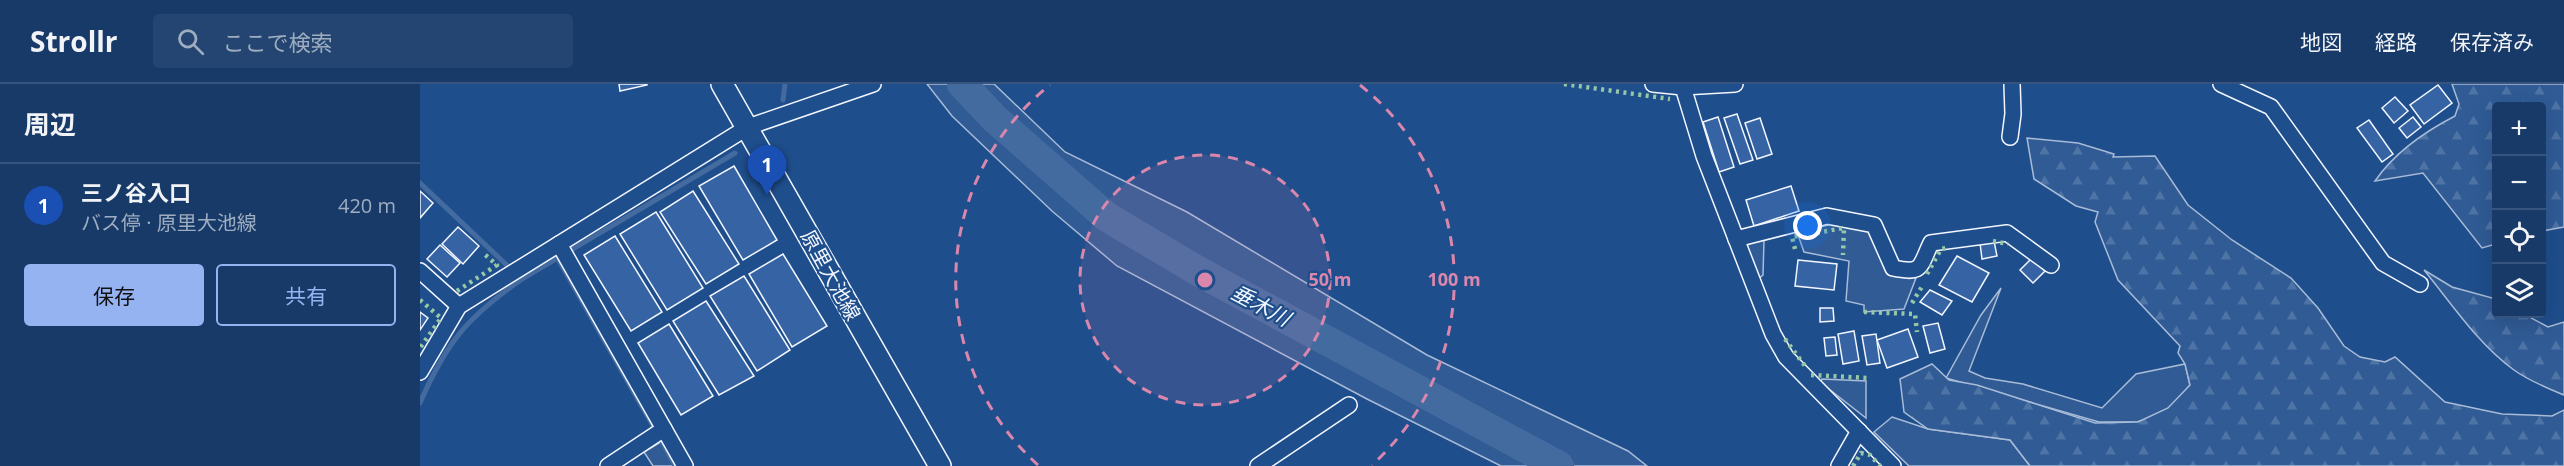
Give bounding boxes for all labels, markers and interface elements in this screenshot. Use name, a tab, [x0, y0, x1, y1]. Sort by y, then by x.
search box	[153, 14, 573, 68]
text: Strollr	[30, 22, 117, 60]
icon: search	[174, 25, 207, 58]
text: ここで検索	[222, 27, 332, 57]
text: 地図	[2300, 28, 2342, 56]
text: 経路	[2375, 28, 2417, 56]
text: 保存済み	[2450, 28, 2534, 56]
map controls	[2492, 102, 2546, 318]
button: +	[2492, 102, 2546, 156]
text: 周辺	[24, 106, 76, 142]
pin: 1	[748, 146, 786, 195]
button: −	[2492, 156, 2546, 210]
text: 三ノ谷入口	[81, 177, 191, 207]
text: 1	[38, 192, 49, 219]
text: 420 m	[338, 192, 396, 219]
text: バス停 · 原里大池線	[81, 209, 257, 236]
button: locate	[2492, 210, 2546, 264]
your location	[1793, 211, 1822, 240]
street label: 原里大池線	[795, 225, 867, 325]
button: 保存	[24, 264, 204, 326]
button: 共有	[216, 264, 396, 326]
button: layers	[2492, 264, 2546, 318]
text: 50 m	[1309, 267, 1351, 291]
text: 100 m	[1427, 267, 1481, 291]
centre of rings	[1195, 270, 1215, 290]
water label: 垂木川	[1227, 278, 1297, 333]

